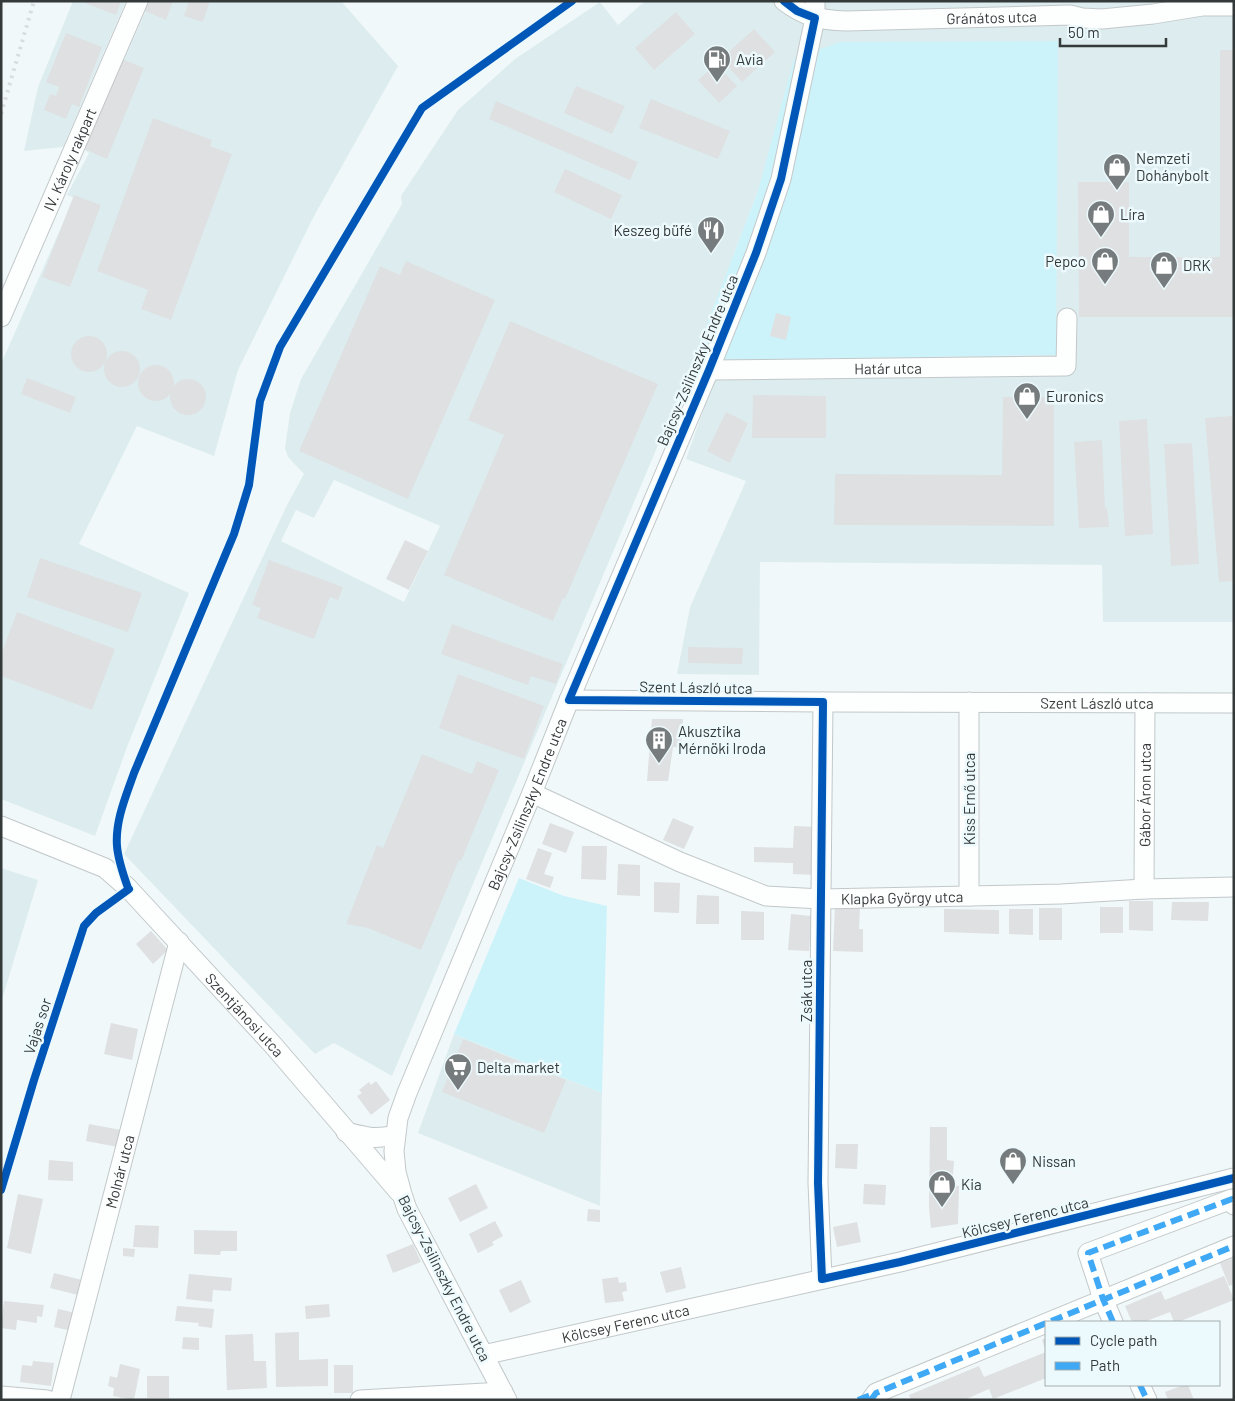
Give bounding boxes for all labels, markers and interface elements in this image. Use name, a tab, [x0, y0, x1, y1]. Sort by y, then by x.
street label: Gránátos utca	[946, 7, 1037, 27]
scale bar	[1060, 15, 1166, 47]
text: 50 m	[1068, 23, 1100, 41]
fuel station icon: Avia	[702, 44, 732, 83]
place label: Avia	[736, 50, 763, 68]
street label: IV. Károly rakpart	[39, 105, 100, 213]
place label: Nemzeti Dohánybolt	[1136, 149, 1209, 184]
shop icon: Nemzeti Dohánybolt	[1102, 152, 1132, 191]
shop icon: Líra	[1086, 199, 1116, 238]
place label: Líra	[1120, 205, 1145, 223]
restaurant icon: Keszeg büfé	[696, 215, 726, 254]
place label: Keszeg büfé	[613, 221, 692, 239]
shop icon: Pepco	[1090, 246, 1120, 285]
shop icon: DRK	[1149, 250, 1179, 289]
place label: Pepco	[1045, 252, 1086, 270]
place label: DRK	[1183, 256, 1211, 274]
street label: Bajcsy-Zsilinszky Endre utca	[653, 272, 741, 448]
street label: Határ utca	[854, 359, 922, 377]
shop icon: Euronics	[1012, 381, 1042, 420]
place label: Euronics	[1046, 387, 1104, 405]
street label: Szent László utca	[639, 677, 753, 697]
street label: Szent László utca	[1040, 694, 1154, 712]
street label: Bajcsy-Zsilinszky Endre utca	[484, 715, 570, 893]
place label: Akusztika Mérnöki Iroda	[678, 722, 766, 757]
building icon: Akusztika Mérnöki Iroda	[644, 725, 674, 764]
street label: Gábor Áron utca	[1135, 743, 1154, 847]
street label: Kiss Ernő utca	[960, 753, 978, 845]
street label: Klapka György utca	[841, 887, 964, 908]
street label: Zsák utca	[797, 960, 815, 1022]
street label: Szentjánosi utca	[202, 969, 288, 1060]
street label: Vajas sor	[19, 995, 55, 1056]
supermarket icon: Delta market	[443, 1052, 473, 1091]
place label: Delta market	[477, 1058, 560, 1076]
street label: Molnár utca	[101, 1133, 138, 1210]
shop icon: Nissan	[998, 1146, 1028, 1185]
place label: Nissan	[1032, 1152, 1076, 1170]
shop icon: Kia	[927, 1169, 957, 1208]
place label: Kia	[961, 1175, 982, 1193]
street label: Bajcsy-Zsilinszky Endre utca	[395, 1192, 495, 1364]
street label: Kölcsey Ferenc utca	[960, 1193, 1090, 1241]
street label: Kölcsey Ferenc utca	[560, 1300, 691, 1346]
legend	[1045, 1321, 1220, 1386]
text: Cycle path	[1090, 1331, 1157, 1349]
text: Path	[1090, 1356, 1120, 1374]

